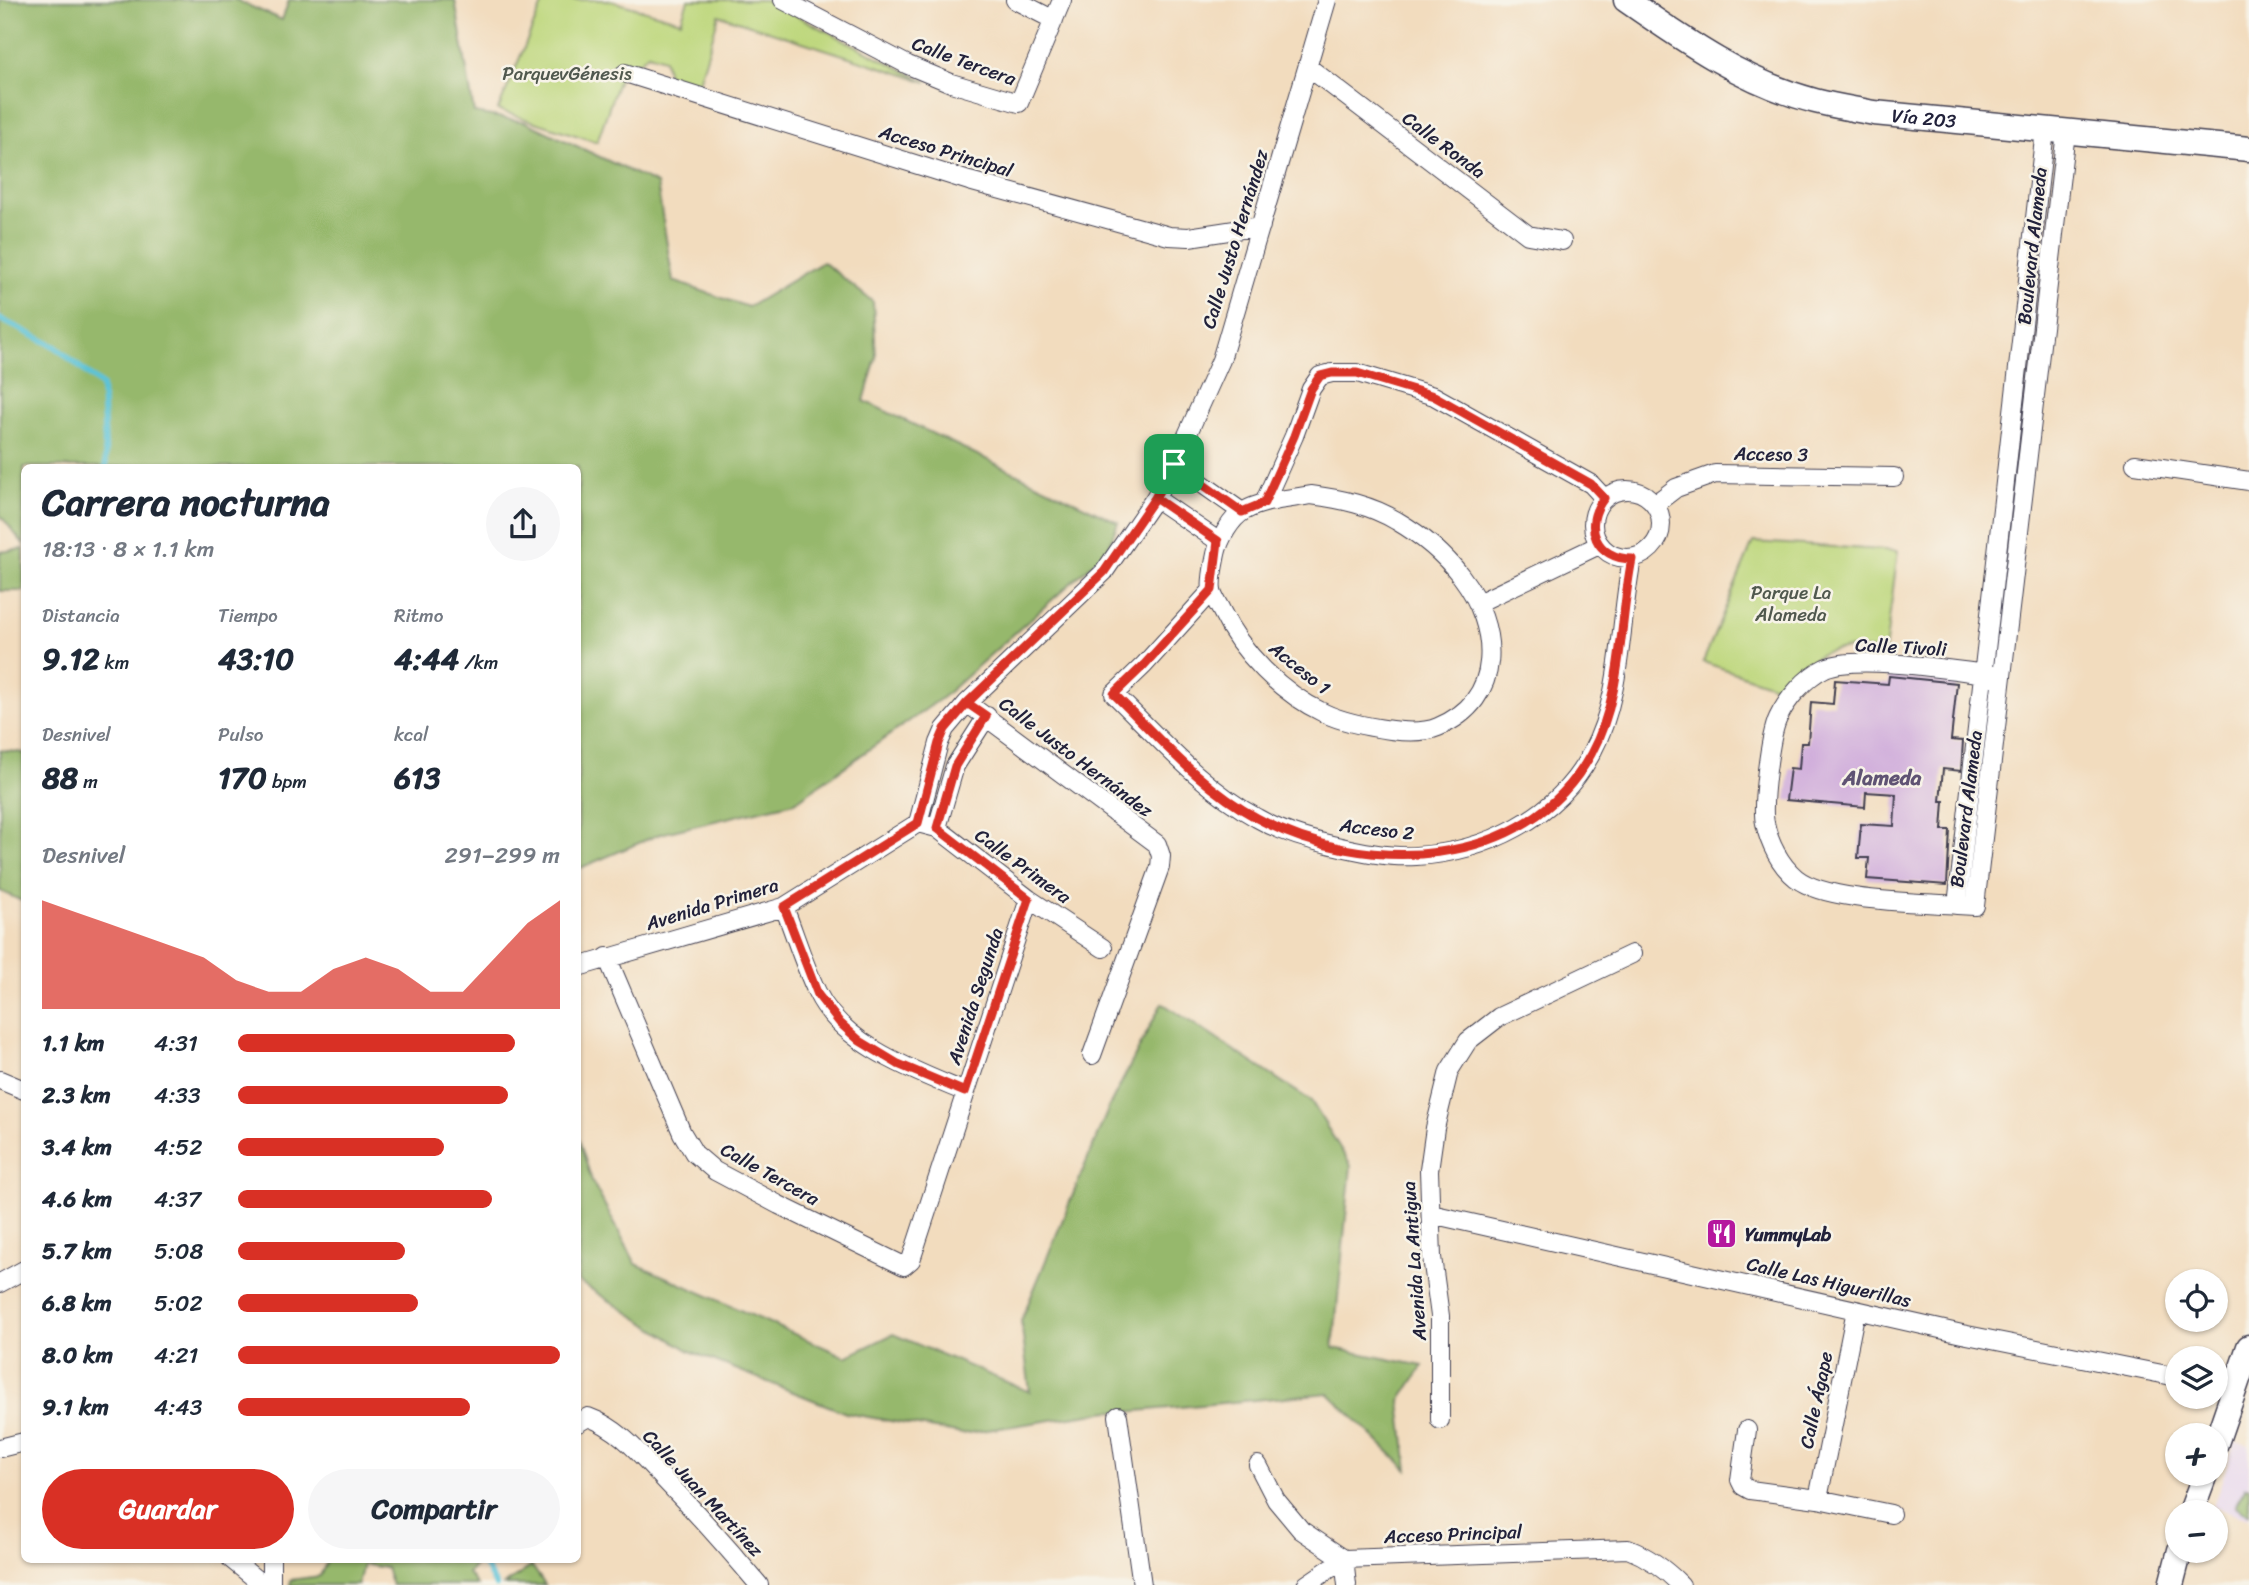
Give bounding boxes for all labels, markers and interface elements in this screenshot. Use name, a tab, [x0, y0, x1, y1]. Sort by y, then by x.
street label: Calle Tercera	[907, 27, 1021, 95]
park label: ParquevGénesis	[502, 57, 632, 90]
street label: Vía 203	[1890, 98, 1958, 137]
street label: Calle Ronda	[1395, 102, 1493, 188]
street label: Acceso Principal	[874, 115, 1017, 187]
street label: Calle Justo Hernández	[1192, 144, 1278, 333]
street label: Boulevard Alameda	[2007, 165, 2057, 326]
pin	[1144, 434, 1204, 494]
street label: Acceso 3	[1733, 437, 1809, 471]
icon: arrive	[1155, 445, 1193, 483]
text: Carrera nocturna	[42, 469, 330, 536]
button: share	[486, 487, 560, 561]
text: 18:13 · 8 × 1.1 km	[42, 529, 214, 570]
park label: Parque La Alameda	[1751, 576, 1832, 631]
text: Distancia	[42, 599, 120, 632]
text: Tiempo	[218, 599, 278, 632]
text: Ritmo	[394, 599, 443, 632]
street label: Calle Tivoli	[1854, 628, 1948, 666]
text: 9.12	[42, 632, 100, 686]
text: 43:10	[218, 632, 294, 686]
text: 4:44	[394, 632, 459, 686]
street label: Acceso 1	[1261, 632, 1338, 703]
text: km	[100, 646, 129, 679]
text: /km	[459, 646, 498, 679]
street label: Calle Justo Hernández	[992, 688, 1161, 827]
text: Desnivel	[42, 718, 111, 751]
text: Pulso	[218, 718, 264, 751]
text: kcal	[394, 718, 429, 751]
street label: Boulevard Alameda	[1940, 728, 1992, 890]
text: 88	[42, 751, 78, 805]
text: 170	[218, 751, 267, 805]
text: 613	[394, 751, 440, 805]
district label: Alameda	[1842, 759, 1922, 797]
text: m	[78, 765, 98, 798]
text: bpm	[267, 765, 307, 798]
street label: Acceso 2	[1337, 808, 1416, 850]
street label: Calle Primera	[968, 819, 1079, 913]
text: Desnivel	[42, 835, 125, 876]
text: 291–299 m	[445, 835, 560, 876]
street label: Avenida Primera	[641, 868, 783, 940]
street label: Avenida Segunda	[937, 923, 1013, 1070]
text: 1.1 km	[42, 1023, 105, 1064]
text: 4:31	[154, 1023, 198, 1064]
text: 2.3 km	[42, 1075, 111, 1116]
text: 4:33	[154, 1075, 201, 1116]
text: 3.4 km	[42, 1127, 112, 1168]
text: 4:52	[154, 1127, 203, 1168]
street label: Calle Tercera	[714, 1133, 826, 1215]
text: 4.6 km	[42, 1179, 112, 1220]
text: 4:37	[154, 1179, 201, 1220]
street label: Avenida La Antigua	[1392, 1180, 1436, 1343]
restaurant icon: YummyLab	[1705, 1217, 1739, 1251]
place label: YummyLab	[1745, 1218, 1832, 1251]
text: 5.7 km	[42, 1231, 112, 1272]
text: 5:08	[154, 1231, 203, 1272]
street label: Calle Las Higuerillas	[1744, 1247, 1915, 1317]
map controls	[2165, 1269, 2228, 1563]
button: locate	[2165, 1269, 2228, 1332]
text: 6.8 km	[42, 1283, 112, 1324]
text: 5:02	[154, 1283, 203, 1324]
text: 8.0 km	[42, 1335, 113, 1376]
text: 4:21	[154, 1335, 198, 1376]
button: layers	[2165, 1346, 2228, 1409]
street label: Calle Ágape	[1790, 1348, 1842, 1452]
text: 9.1 km	[42, 1387, 109, 1428]
text: 4:43	[154, 1387, 202, 1428]
street label: Calle Juan Martínez	[634, 1421, 772, 1565]
button: +	[2165, 1423, 2228, 1486]
button: Guardar	[42, 1469, 294, 1549]
button: Compartir	[308, 1469, 560, 1549]
button: −	[2165, 1500, 2228, 1563]
street label: Acceso Principal	[1382, 1515, 1523, 1553]

